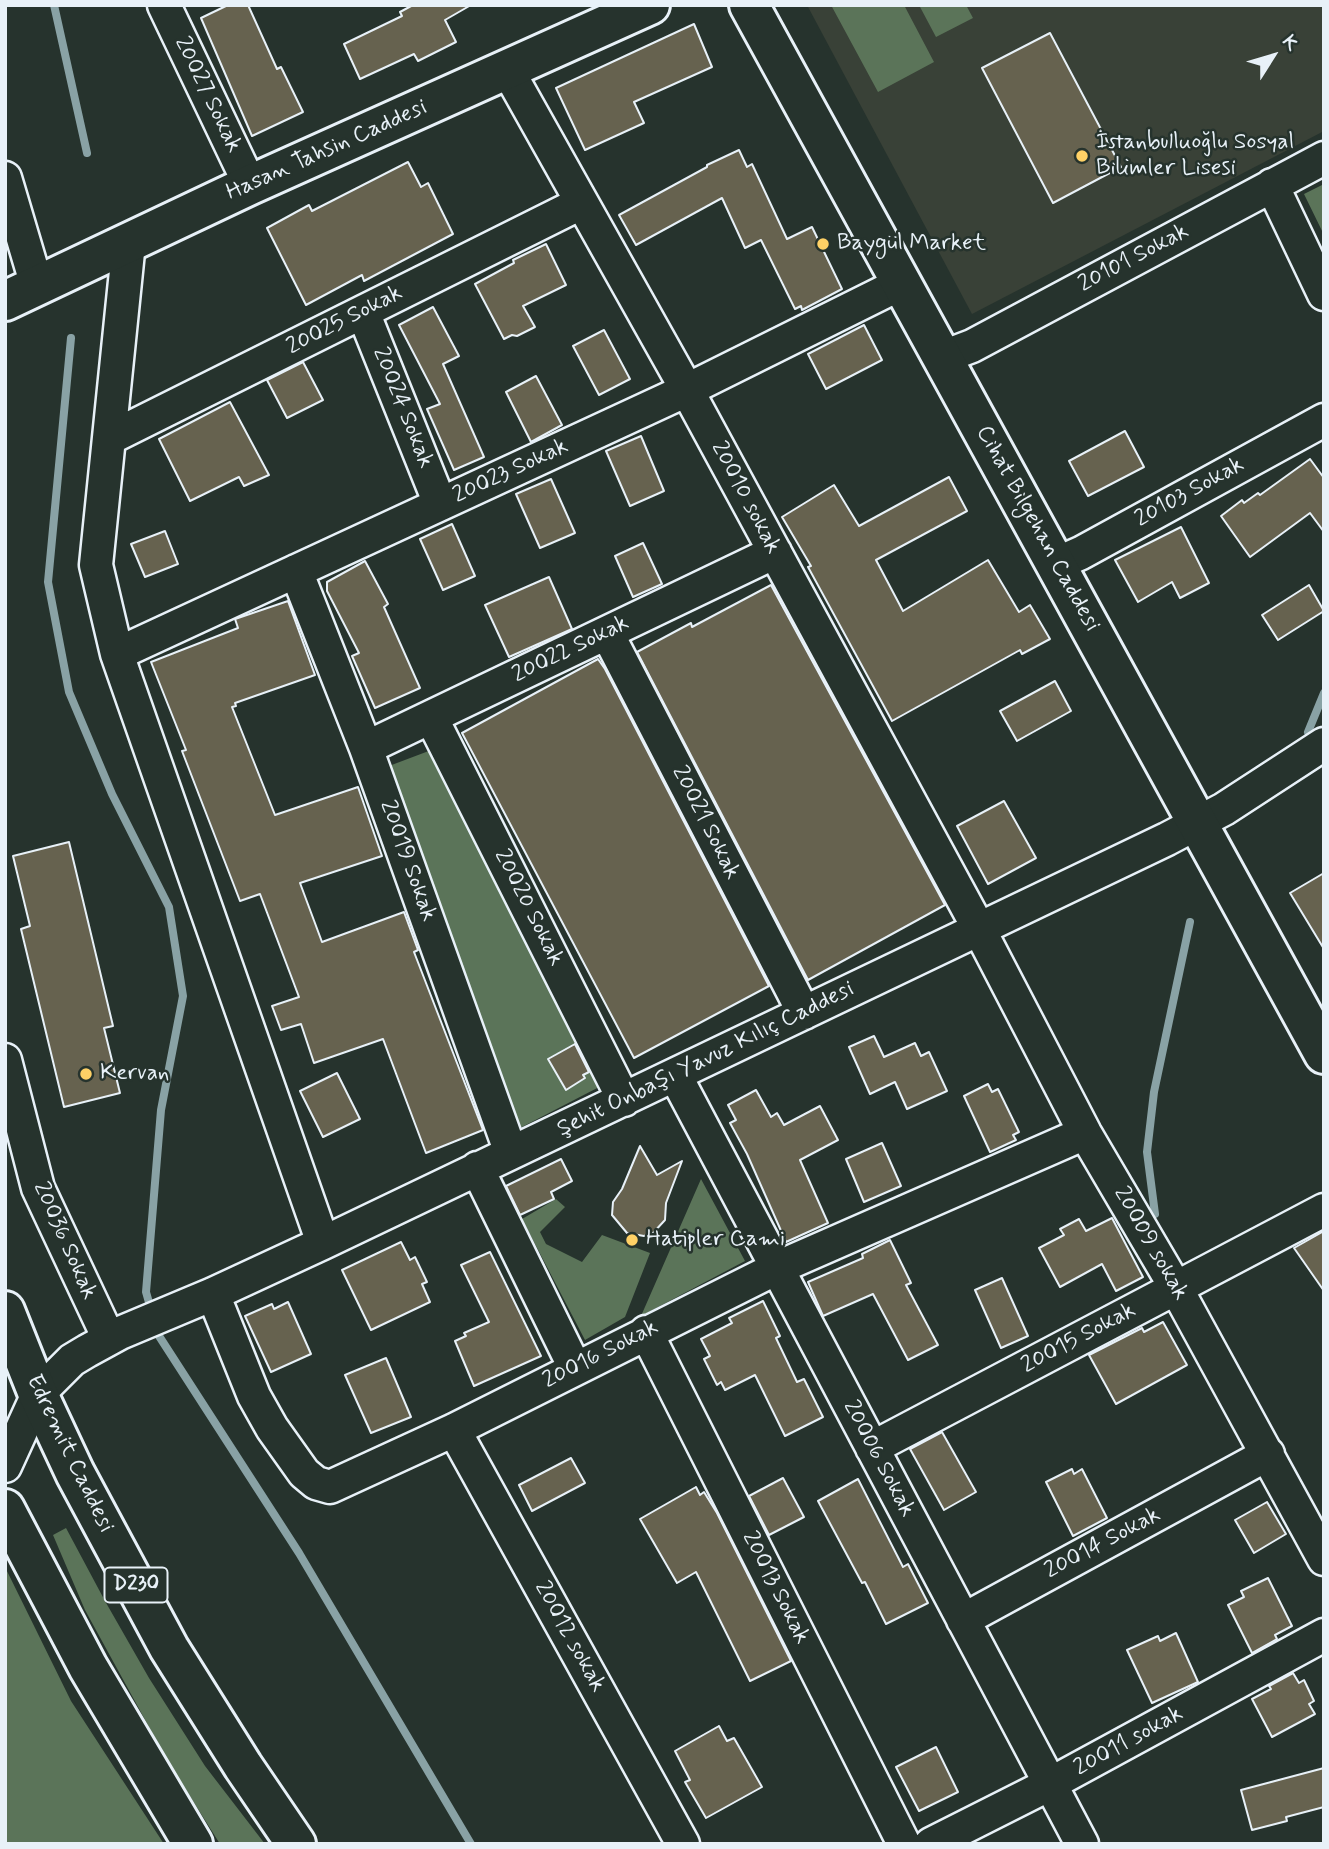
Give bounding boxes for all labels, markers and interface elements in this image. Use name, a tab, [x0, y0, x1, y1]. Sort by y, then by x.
north arrow	[1238, 21, 1308, 91]
text: K	[1276, 30, 1304, 56]
street label: 20027 Sokak	[167, 33, 247, 157]
street label: Hasan Tahsin Caddesi	[222, 94, 432, 208]
place label: İstanbulluoğlu Sosyal Bilimler Lisesi	[1096, 129, 1294, 183]
marker: İstanbulluoğlu Sosyal Bilimler Lisesi	[1074, 148, 1090, 164]
street label: 20101 Sokak	[1074, 219, 1194, 299]
place label: Baygül Market	[837, 230, 986, 258]
marker: Baygül Market	[815, 236, 831, 252]
street label: 20025 Sokak	[283, 280, 407, 362]
street label: 20024 Sokak	[365, 344, 439, 472]
street label: Cihat Bilgehan Caddesi	[969, 421, 1105, 637]
street label: 20023 Sokak	[449, 433, 573, 511]
street label: 20010 sokak	[704, 437, 786, 559]
street label: 20103 Sokak	[1131, 452, 1249, 534]
street label: 20022 Sokak	[508, 610, 634, 690]
street label: 20021 Sokak	[665, 762, 745, 884]
street label: 20019 Sokak	[372, 797, 442, 925]
street label: 20020 Sokak	[487, 845, 569, 971]
street label: Şehit Onbaşı Yavuz Kılıç Caddesi	[553, 976, 859, 1144]
place label: Kervan	[100, 1060, 169, 1088]
marker: Kervan	[78, 1066, 94, 1082]
street label: 20036 Sokak	[26, 1178, 102, 1304]
street label: 20009 sokak	[1106, 1182, 1194, 1306]
place label: Hatipler Cami	[646, 1226, 785, 1254]
marker: Hatipler Cami	[624, 1232, 640, 1248]
street label: 20015 Sokak	[1017, 1297, 1141, 1381]
street label: 20016 Sokak	[539, 1314, 663, 1396]
street label: Edremit Caddesi	[19, 1371, 119, 1537]
street label: 20006 Sokak	[836, 1396, 920, 1522]
street label: 20014 Sokak	[1041, 1502, 1165, 1586]
street label: 20013 Sokak	[735, 1527, 815, 1649]
road number: D230	[104, 1568, 168, 1602]
street label: 20012 sokak	[527, 1577, 611, 1697]
street label: 20011 sokak	[1070, 1701, 1188, 1783]

